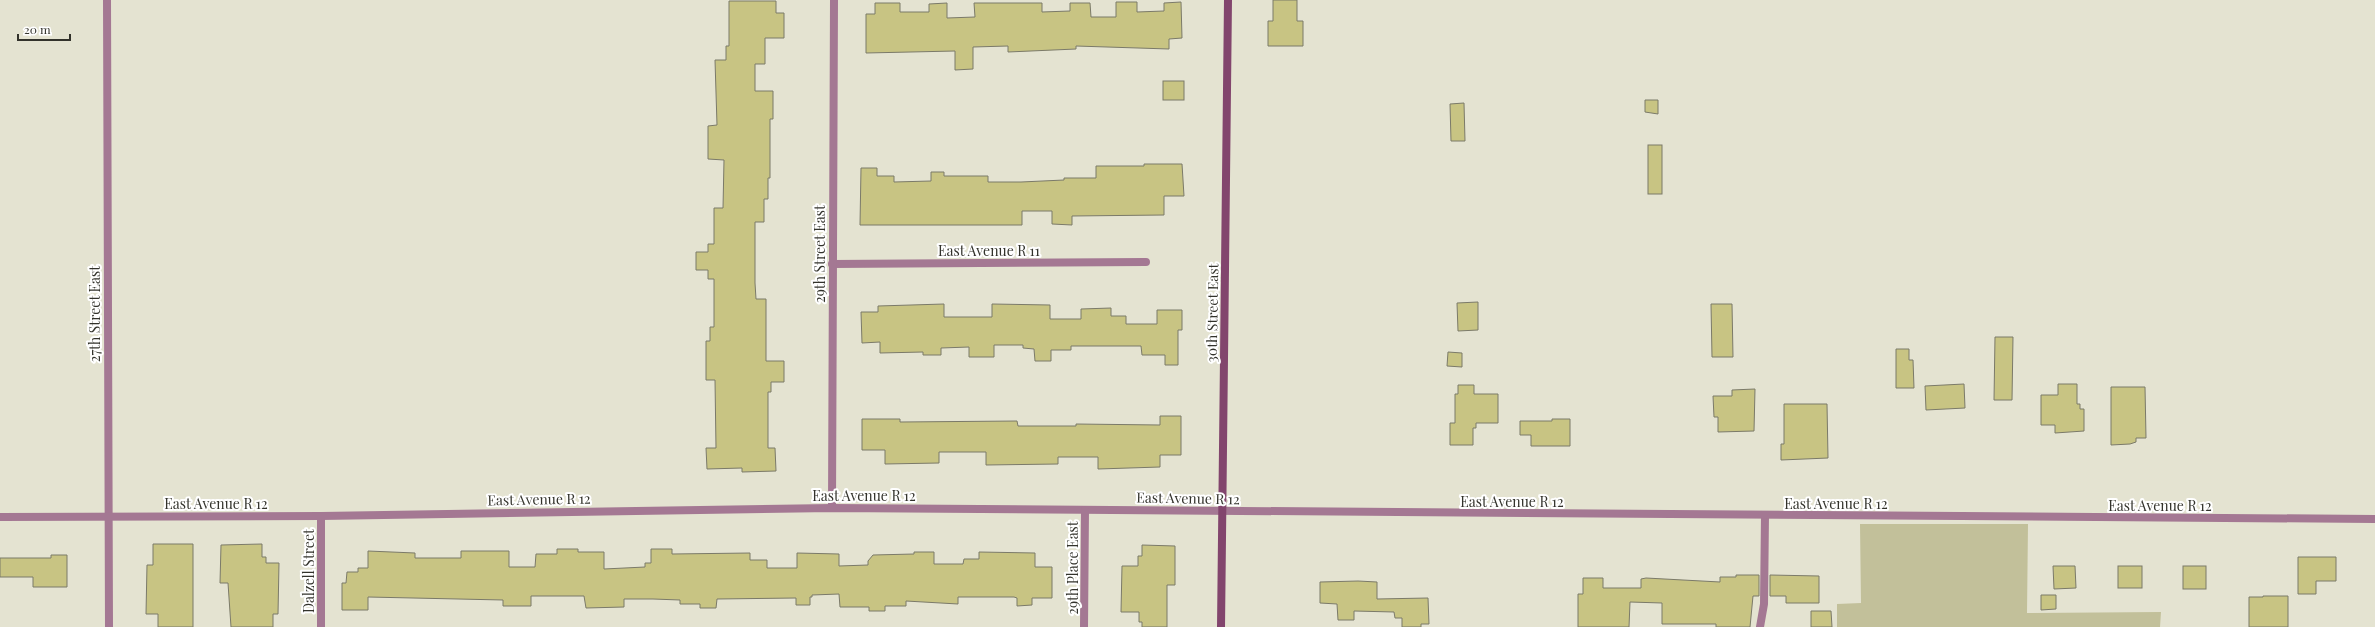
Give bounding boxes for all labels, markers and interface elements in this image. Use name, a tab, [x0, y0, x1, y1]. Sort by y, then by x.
scale bar	[18, 16, 70, 42]
text: 20 m	[24, 21, 51, 37]
street label: 29th Street East	[810, 204, 829, 303]
street label: East Avenue R 11	[938, 241, 1040, 260]
street label: 30th Street East	[1202, 262, 1222, 363]
street label: 27th Street East	[85, 265, 104, 362]
street label: East Avenue R 12	[812, 486, 916, 505]
street label: East Avenue R 12	[1136, 488, 1240, 508]
street label: East Avenue R 12	[487, 489, 591, 509]
street label: East Avenue R 12	[1460, 492, 1564, 511]
street label: East Avenue R 12	[164, 494, 268, 513]
street label: East Avenue R 12	[1784, 494, 1888, 513]
street label: East Avenue R 12	[2108, 496, 2212, 515]
street label: 29th Place East	[1063, 520, 1082, 615]
street label: Dalzell Street	[299, 528, 318, 613]

